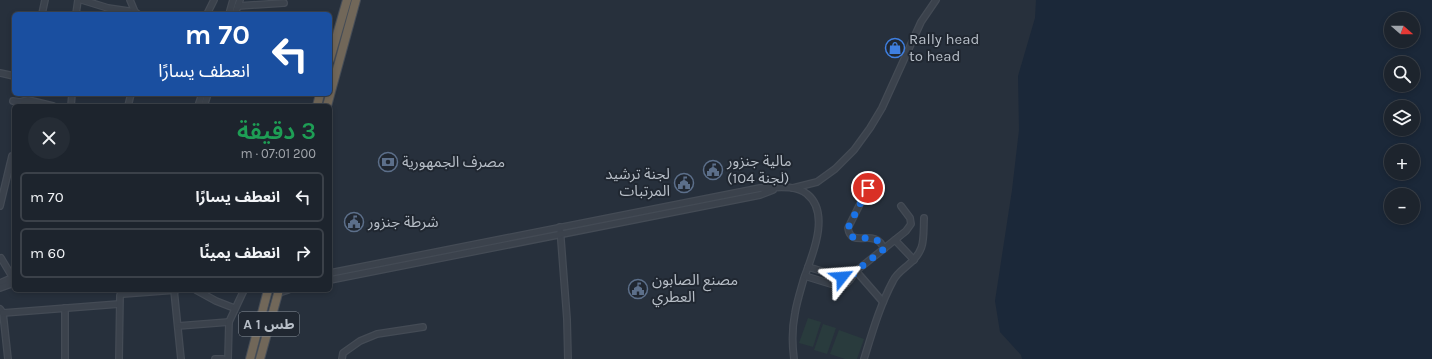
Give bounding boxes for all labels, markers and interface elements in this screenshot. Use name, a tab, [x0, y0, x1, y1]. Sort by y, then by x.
north arrow	[1384, 12, 1420, 48]
map controls	[1384, 12, 1420, 224]
text: 70 m	[185, 18, 250, 51]
icon: left	[264, 28, 316, 80]
place label: Rally head to head	[909, 30, 979, 65]
shop icon: Rally head to head	[884, 37, 906, 59]
button: search	[1384, 56, 1420, 92]
text: انعطف يسارًا	[158, 60, 250, 82]
button: layers	[1384, 100, 1420, 136]
button: close	[28, 117, 70, 159]
text: 3 دقيقة	[237, 117, 316, 145]
button: +	[1384, 144, 1420, 180]
text: 200 m · 07:01	[240, 146, 316, 161]
bank icon: مصرف الجمهورية	[377, 151, 399, 173]
place label: مالية جنزور (لجنة 104)	[726, 152, 792, 187]
place label: مصرف الجمهورية	[402, 153, 505, 171]
public building icon: مالية جنزور (لجنة 104)	[702, 159, 724, 181]
place label: لجنة ترشيد المرتبات	[605, 165, 670, 200]
pin	[851, 171, 885, 205]
public building icon: لجنة ترشيد المرتبات	[673, 172, 695, 194]
icon: arrive	[857, 177, 879, 199]
icon: left	[292, 186, 314, 208]
text: 70 m	[30, 188, 64, 206]
text: انعطف يسارًا	[196, 188, 280, 206]
button: −	[1384, 188, 1420, 224]
public building icon: شرطة جنزور	[343, 211, 365, 233]
place label: شرطة جنزور	[367, 213, 439, 231]
icon: right	[292, 242, 314, 264]
text: 60 m	[30, 244, 65, 262]
text: انعطف يمينًا	[200, 244, 280, 262]
position arrow	[821, 256, 863, 298]
place label: مصنع الصابون العطري	[652, 271, 738, 308]
public building icon: مصنع الصابون العطري	[627, 278, 649, 300]
road number: A 1 طس	[239, 312, 299, 336]

